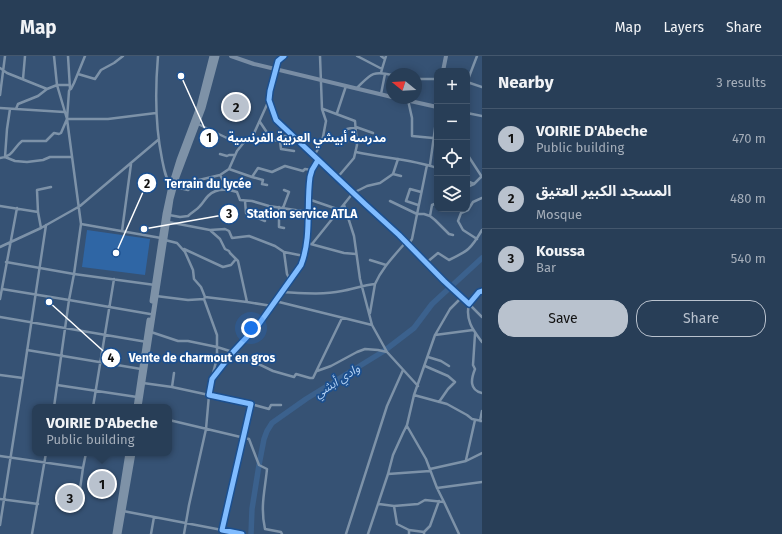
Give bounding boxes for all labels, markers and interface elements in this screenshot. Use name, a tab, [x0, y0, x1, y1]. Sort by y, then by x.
text: Map	[20, 16, 57, 39]
text: Map	[615, 19, 641, 36]
text: Layers	[663, 19, 704, 36]
text: Share	[726, 19, 762, 36]
north arrow	[386, 68, 422, 104]
map controls	[434, 68, 470, 212]
button: +	[434, 68, 470, 104]
text: Nearby	[498, 72, 553, 93]
text: 3 results	[716, 75, 766, 90]
pin: 2	[223, 92, 249, 122]
button: −	[434, 104, 470, 140]
text: VOIRIE D'Abeche	[536, 122, 647, 140]
callout: مدرسة أبيشي العربية الفرنسية	[199, 126, 394, 150]
text: مدرسة أبيشي العربية الفرنسية	[228, 130, 386, 148]
text: 1	[206, 131, 212, 145]
text: 1	[508, 131, 514, 146]
text: 470 m	[732, 131, 766, 146]
button: locate	[434, 140, 470, 176]
text: Public building	[536, 140, 624, 155]
callout: Terrain du lycée	[137, 171, 259, 195]
button: layers	[434, 176, 470, 212]
text: 2	[144, 177, 150, 191]
text: Terrain du lycée	[165, 177, 252, 191]
text: المسجد الكبير العتيق	[536, 182, 671, 200]
text: 2	[508, 191, 514, 206]
text: 480 m	[730, 191, 766, 206]
callout: Station service ATLA	[219, 202, 365, 226]
text: 3	[225, 207, 232, 221]
text: Station service ATLA	[247, 207, 358, 221]
text: Mosque	[536, 207, 582, 222]
text: Koussa	[536, 242, 585, 260]
text: 3	[508, 251, 514, 266]
text: 540 m	[731, 251, 766, 266]
text: Bar	[536, 260, 556, 275]
button: Save	[498, 300, 628, 337]
button: Share	[636, 300, 766, 337]
your location	[241, 318, 261, 338]
callout: Vente de charmout en gros	[101, 346, 283, 370]
text: 4	[108, 351, 115, 365]
text: Vente de charmout en gros	[128, 351, 275, 365]
water label: وادي أبشي	[311, 360, 364, 403]
popup	[32, 404, 172, 456]
text: VOIRIE D'Abeche	[46, 414, 158, 432]
text: Public building	[46, 432, 134, 447]
pin: 1	[89, 469, 115, 499]
pin: 3	[57, 483, 83, 513]

